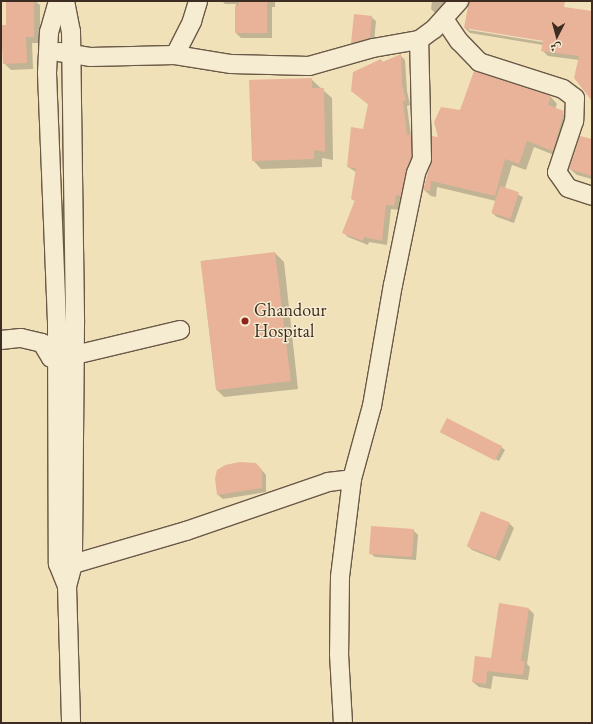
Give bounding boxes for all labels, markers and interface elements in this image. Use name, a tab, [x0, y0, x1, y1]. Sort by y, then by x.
north arrow	[537, 16, 577, 56]
text: ش	[550, 40, 562, 55]
place label: Ghandour Hospital	[254, 300, 327, 342]
marker: Ghandour Hospital	[239, 315, 251, 327]

